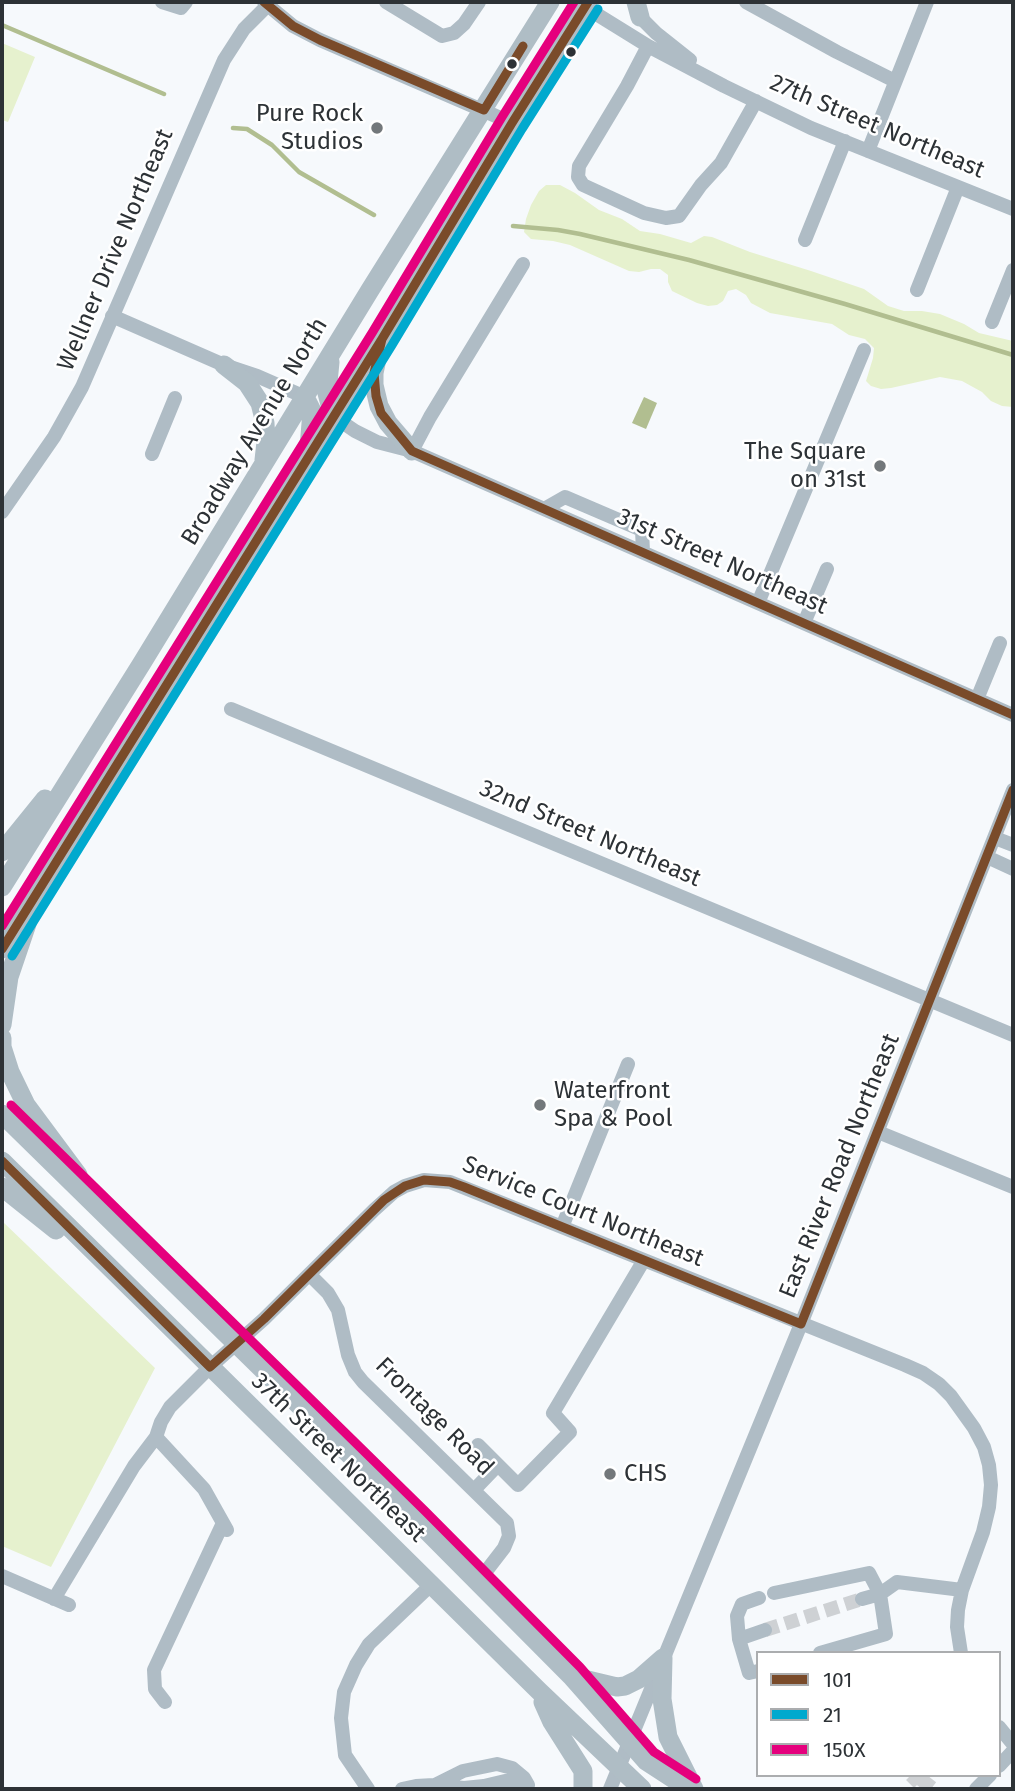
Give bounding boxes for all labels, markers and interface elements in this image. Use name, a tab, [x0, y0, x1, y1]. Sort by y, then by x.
unlabelled marker	[564, 45, 578, 59]
unlabelled marker	[505, 57, 519, 71]
street label: 27th Street Northeast	[765, 69, 989, 185]
place label: Pure Rock Studios	[256, 100, 363, 156]
marker: Pure Rock Studios	[369, 120, 385, 136]
street label: Wellner Drive Northeast	[52, 125, 180, 375]
street label: Broadway Avenue North	[176, 313, 334, 551]
place label: The Square on 31st	[744, 438, 866, 494]
marker: The Square on 31st	[872, 458, 888, 474]
street label: 31st Street Northeast	[612, 503, 832, 621]
street label: 32nd Street Northeast	[475, 774, 705, 894]
street label: East River Road Northeast	[774, 1029, 906, 1303]
place label: Waterfront Spa & Pool	[554, 1077, 673, 1133]
marker: Waterfront Spa & Pool	[532, 1097, 548, 1113]
street label: Service Court Northeast	[458, 1150, 708, 1274]
street label: Frontage Road	[369, 1352, 499, 1482]
street label: 37th Street Northeast	[245, 1367, 431, 1549]
place label: CHS	[624, 1460, 667, 1488]
marker: CHS	[602, 1466, 618, 1482]
legend	[756, 1651, 1001, 1777]
text: 101	[823, 1667, 852, 1693]
text: 21	[823, 1702, 842, 1728]
text: 150X	[823, 1737, 866, 1763]

